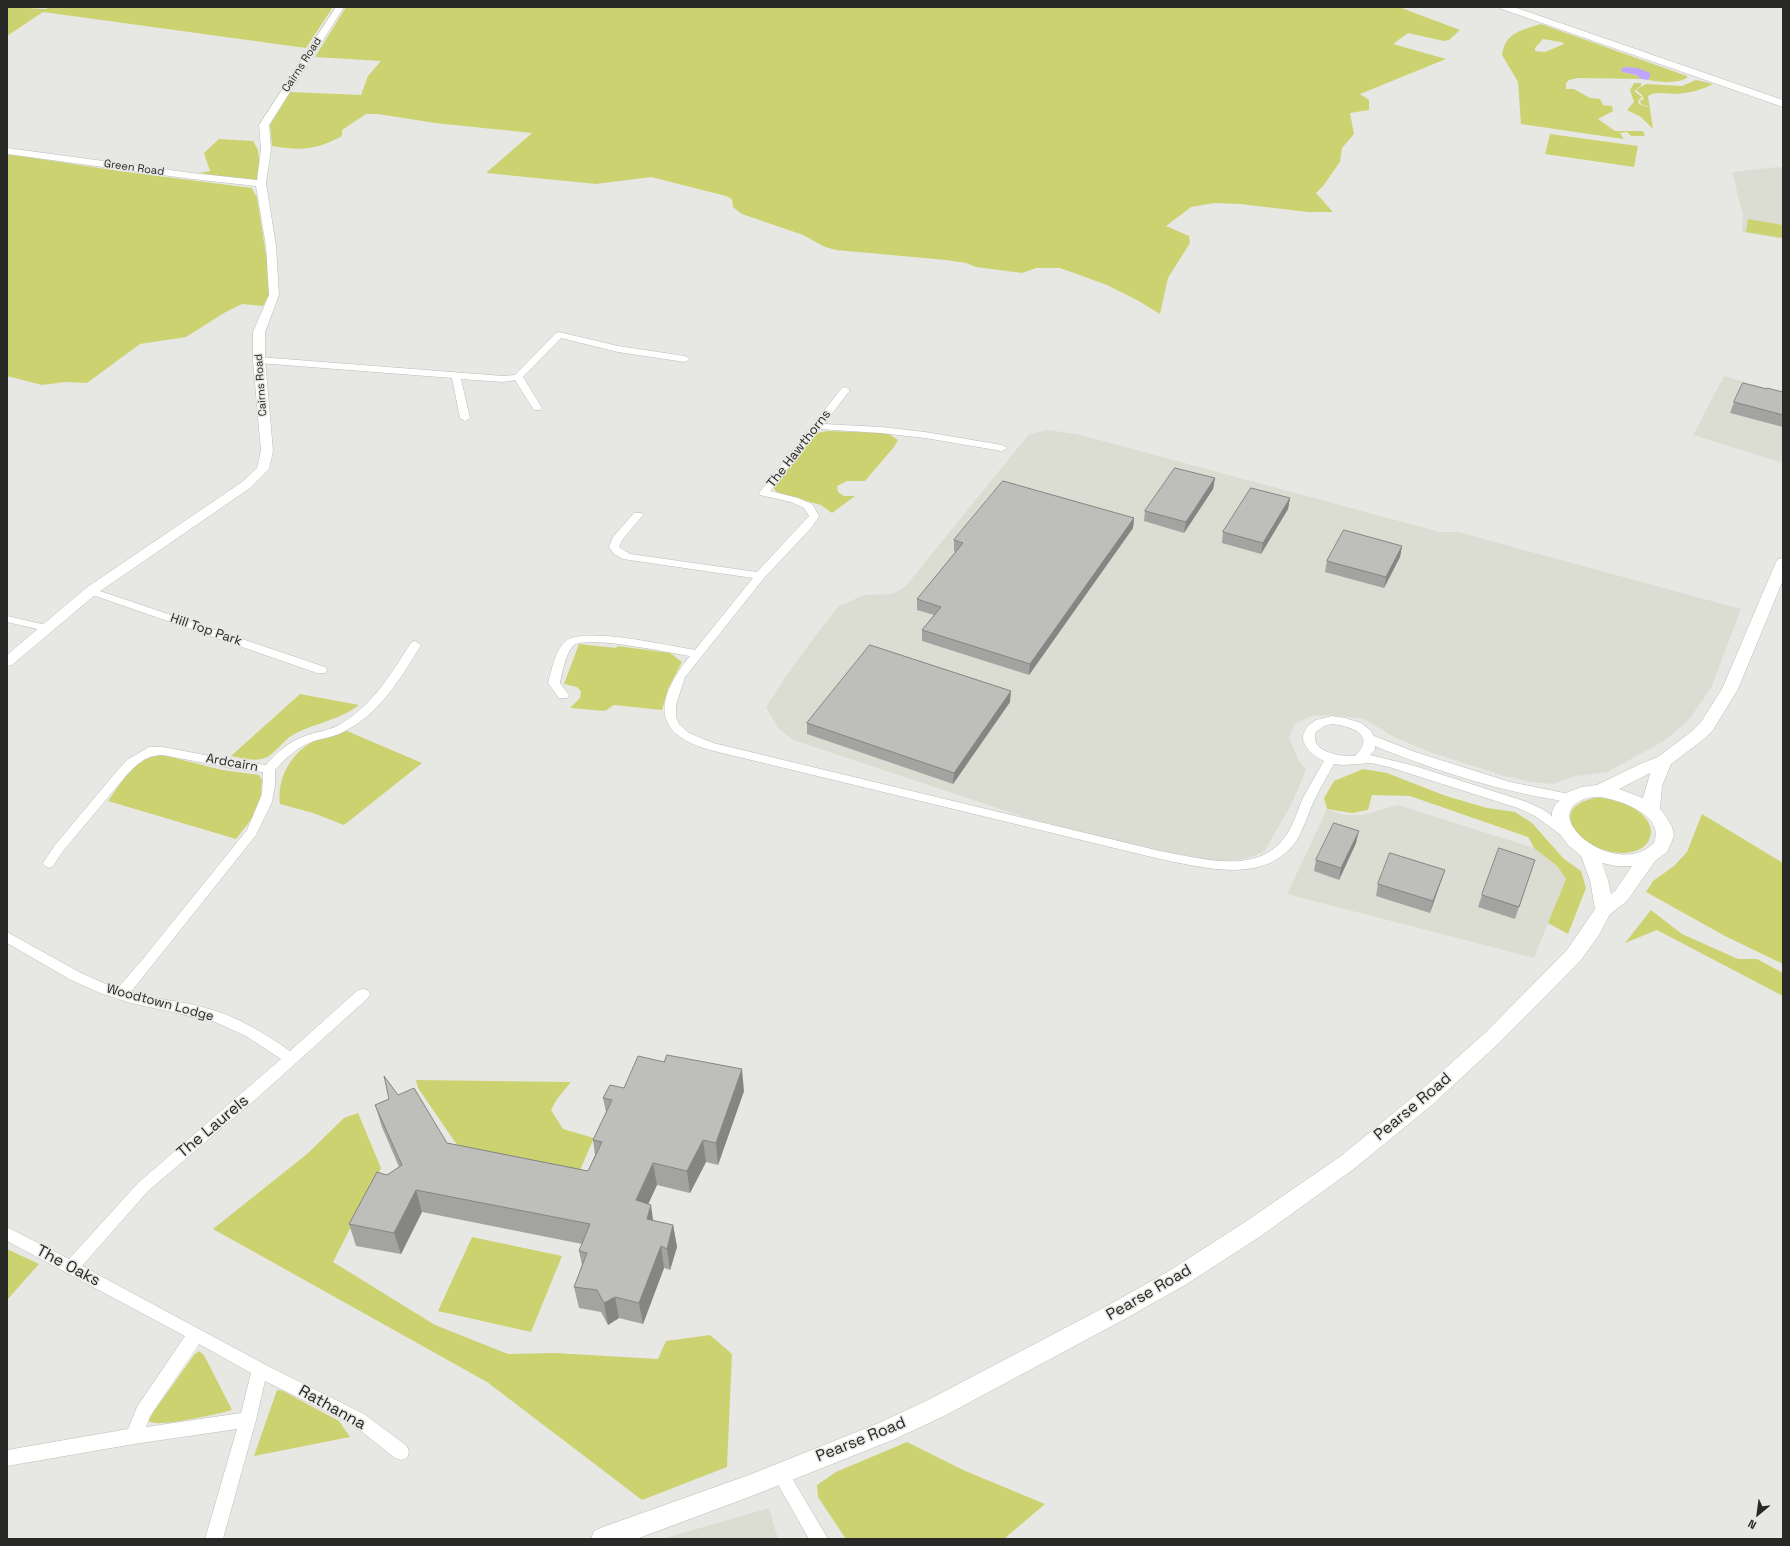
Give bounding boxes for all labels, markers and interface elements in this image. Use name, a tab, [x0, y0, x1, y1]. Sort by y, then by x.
street label: Cairns Road	[279, 35, 325, 95]
street label: Green Road	[103, 157, 165, 179]
street label: Cairns Road	[252, 353, 270, 417]
street label: The Hawthorns	[764, 407, 834, 491]
street label: Hill Top Park	[168, 610, 244, 650]
street label: Ardcairn	[205, 751, 259, 775]
street label: Woodtown Lodge	[105, 981, 215, 1025]
street label: Pearse Road	[1370, 1069, 1456, 1145]
street label: The Laurels	[173, 1091, 253, 1163]
street label: The Oaks	[33, 1241, 103, 1291]
street label: Pearse Road	[1103, 1261, 1195, 1325]
street label: Rathanna	[295, 1382, 369, 1434]
street label: Pearse Road	[813, 1413, 909, 1467]
north arrow	[1738, 1494, 1778, 1534]
text: N	[1746, 1517, 1759, 1532]

